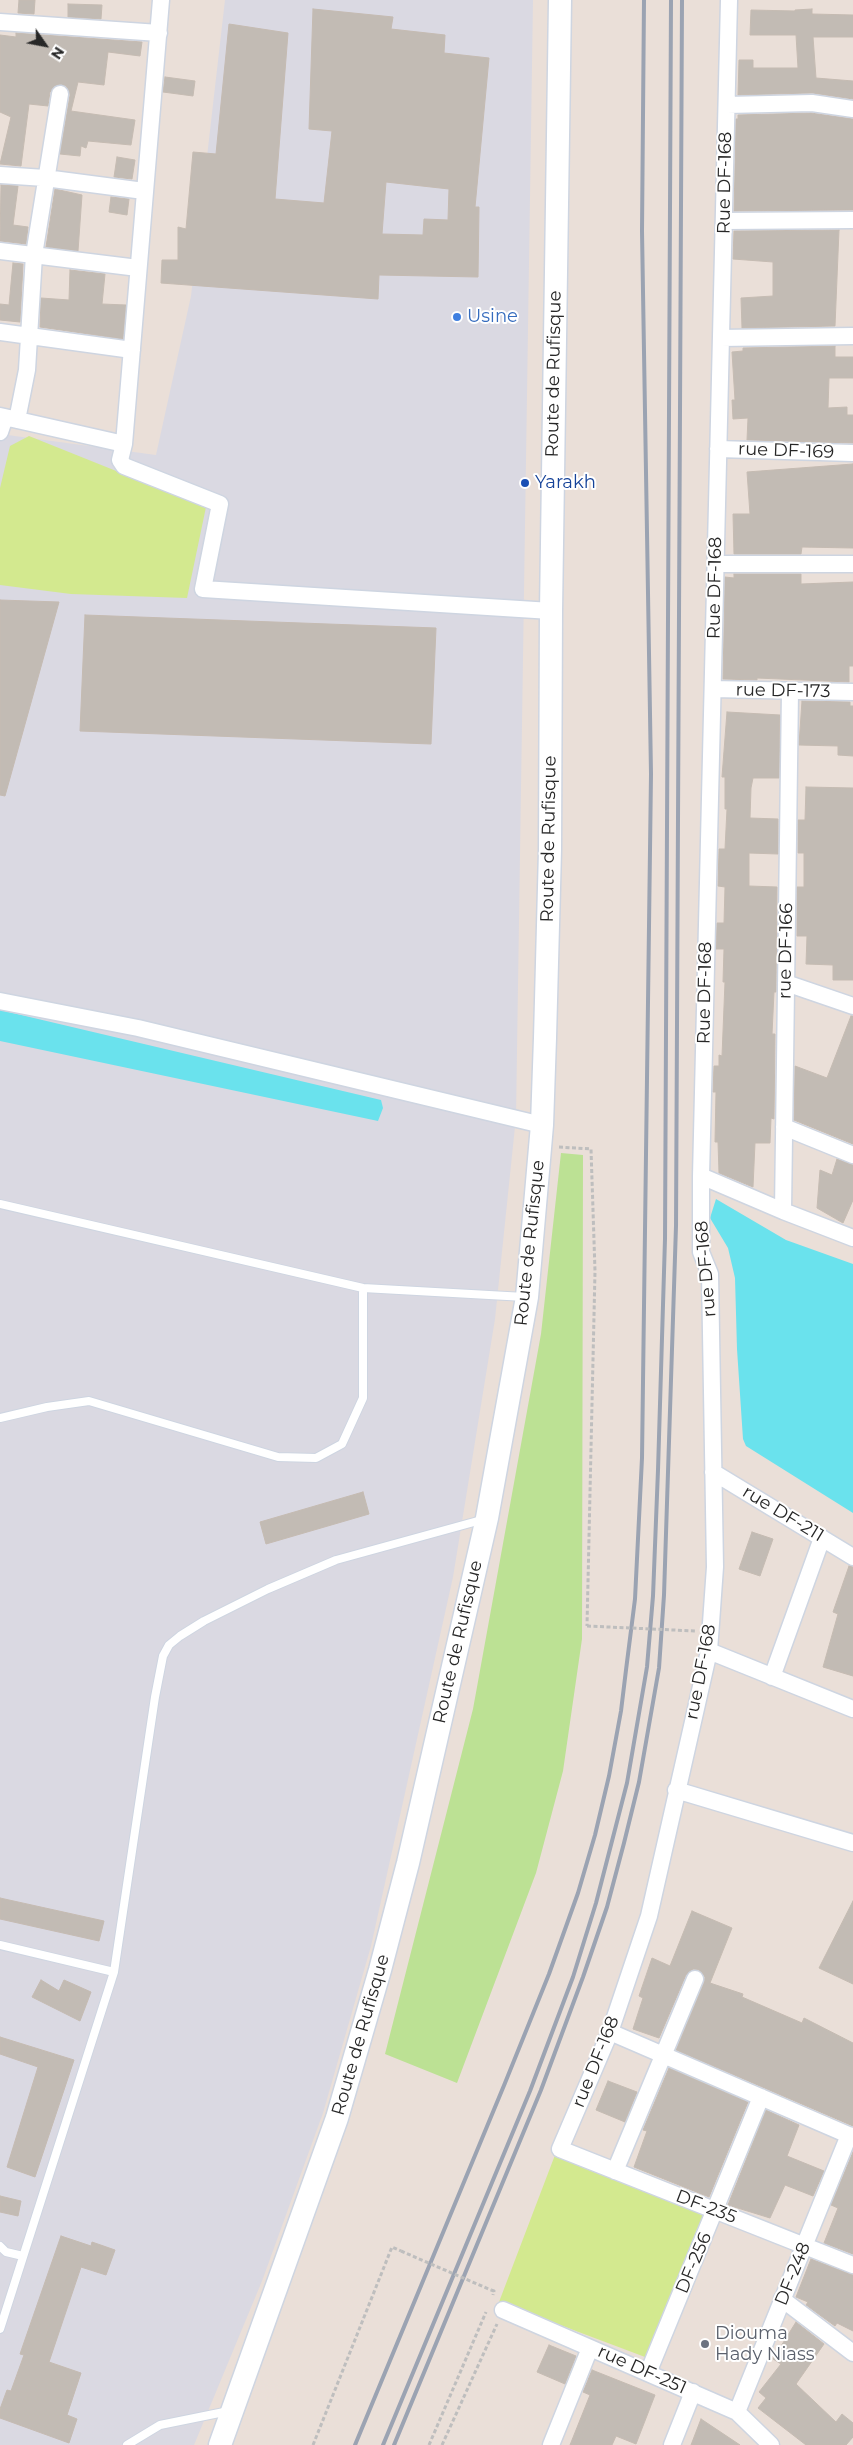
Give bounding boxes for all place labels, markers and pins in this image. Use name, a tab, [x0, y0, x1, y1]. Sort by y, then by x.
place label: Usine	[467, 306, 518, 328]
marker: Usine	[451, 311, 463, 323]
place label: Yarakh	[535, 472, 596, 494]
marker: Yarakh	[519, 477, 531, 489]
place label: Diouma Hady Niass	[715, 2323, 815, 2366]
marker: Diouma Hady Niass	[699, 2338, 711, 2350]

